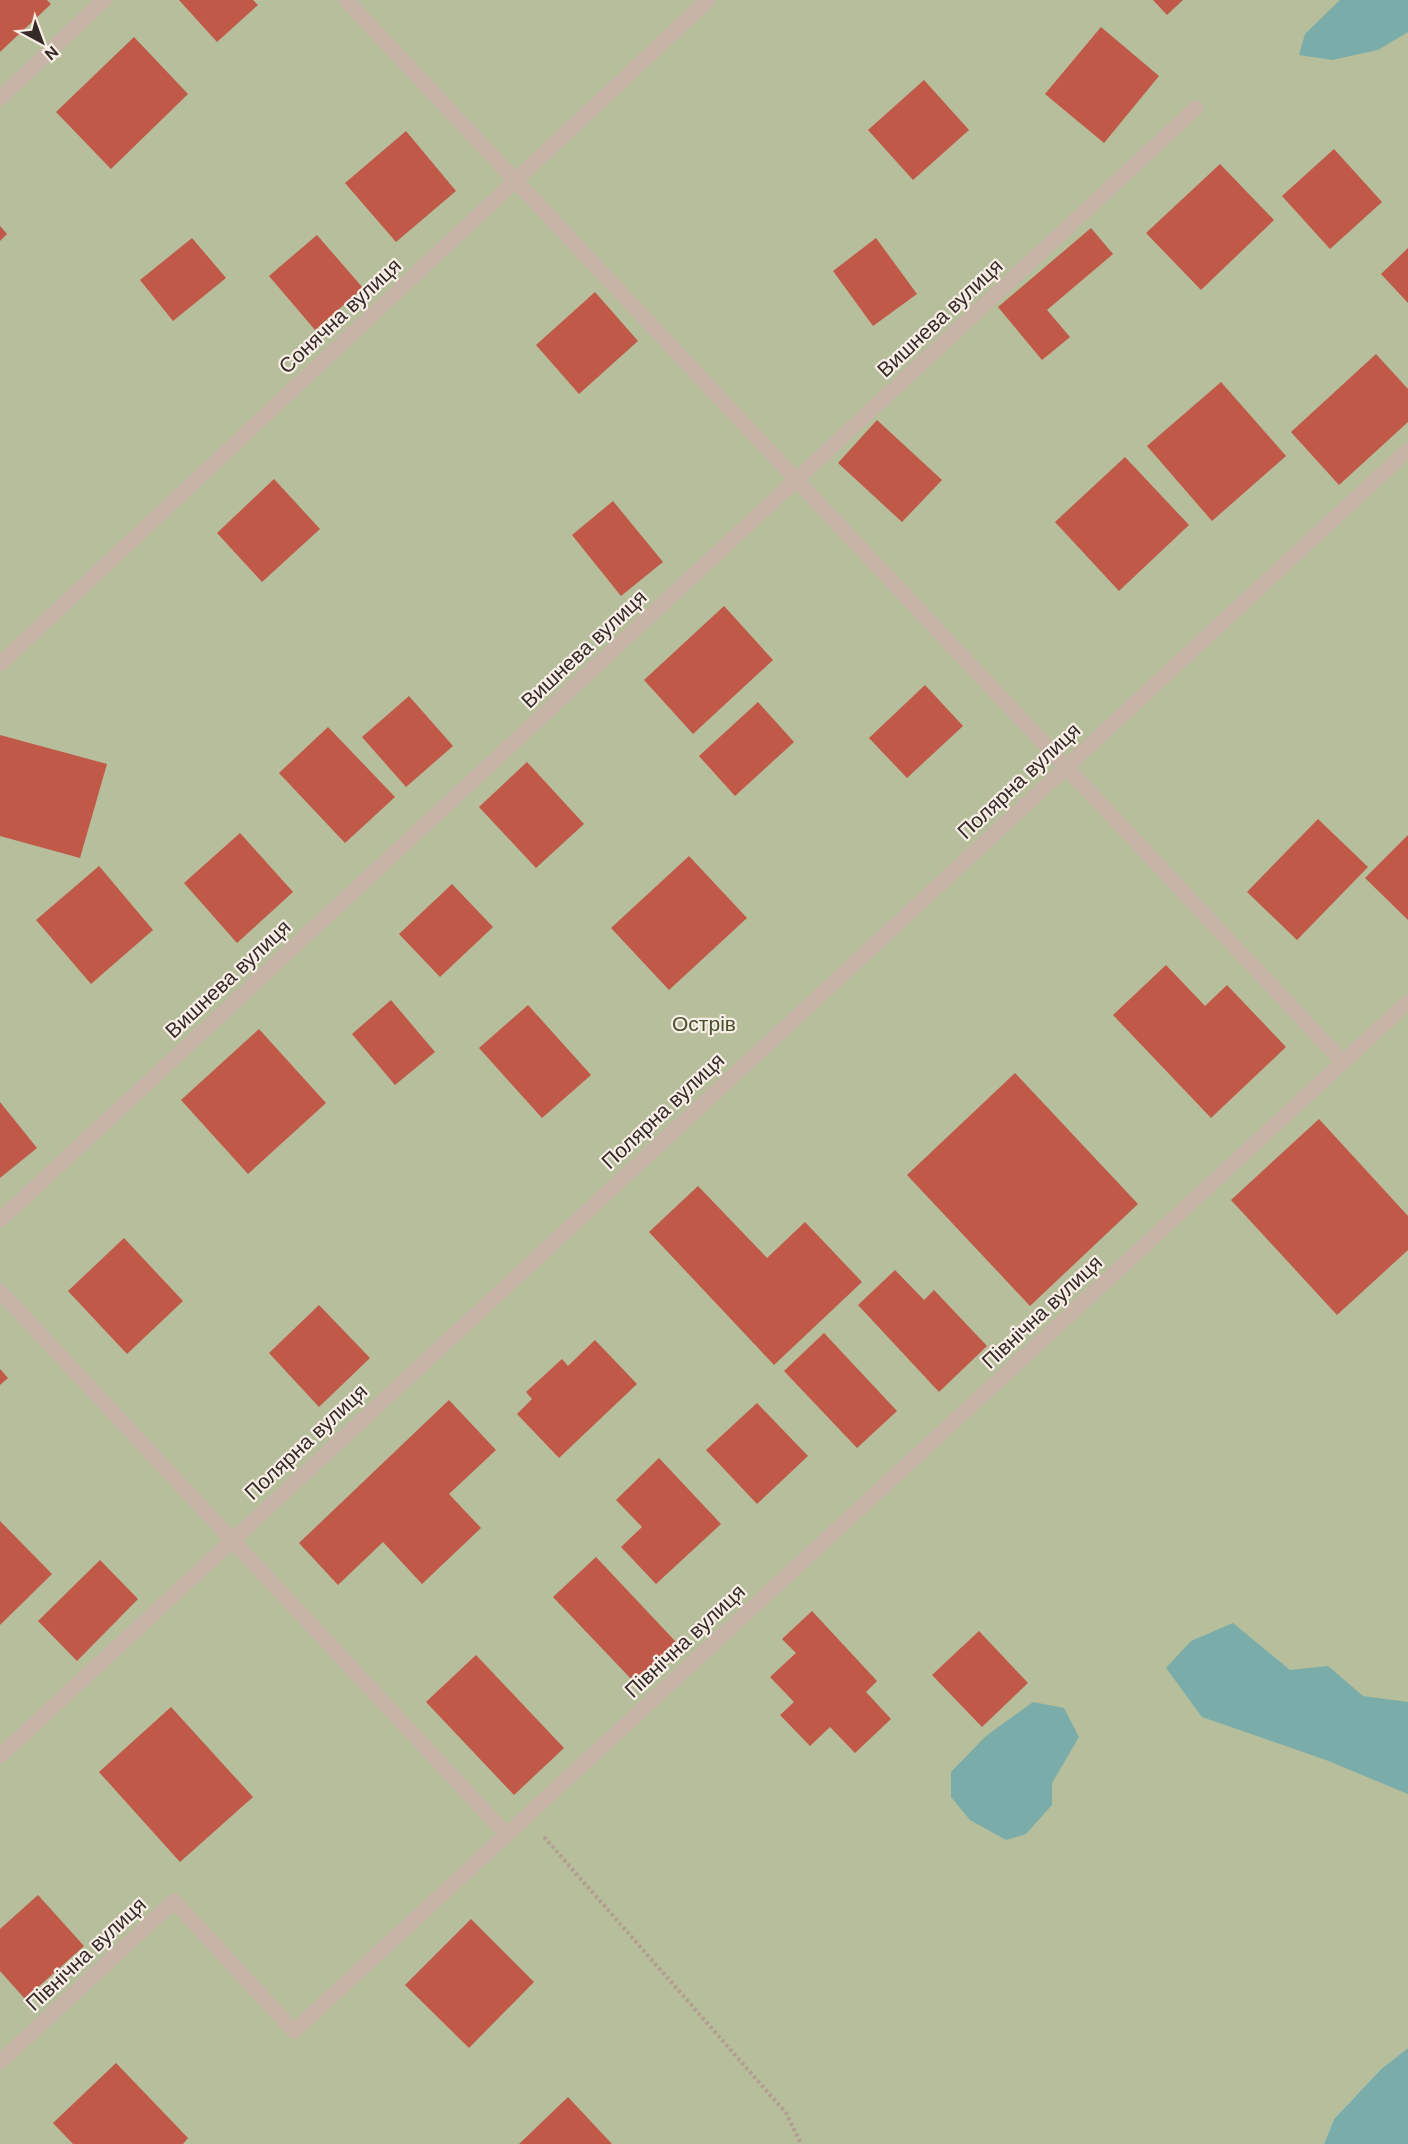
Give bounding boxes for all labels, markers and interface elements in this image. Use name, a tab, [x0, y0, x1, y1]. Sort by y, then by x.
north arrow	[12, 12, 72, 72]
text: N	[40, 41, 63, 65]
street label: Сонячна вулиця	[273, 252, 407, 380]
street label: Вишнева вулиця	[871, 252, 1009, 384]
street label: Вишнева вулиця	[515, 583, 653, 715]
street label: Полярна вулиця	[951, 717, 1087, 845]
street label: Вишнева вулиця	[159, 913, 297, 1045]
park label: Острів	[672, 1010, 736, 1038]
street label: Полярна вулиця	[595, 1047, 731, 1175]
street label: Північна вулиця	[976, 1249, 1108, 1375]
street label: Полярна вулиця	[238, 1378, 374, 1506]
street label: Північна вулиця	[619, 1578, 751, 1704]
street label: Північна вулиця	[20, 1891, 152, 2017]

